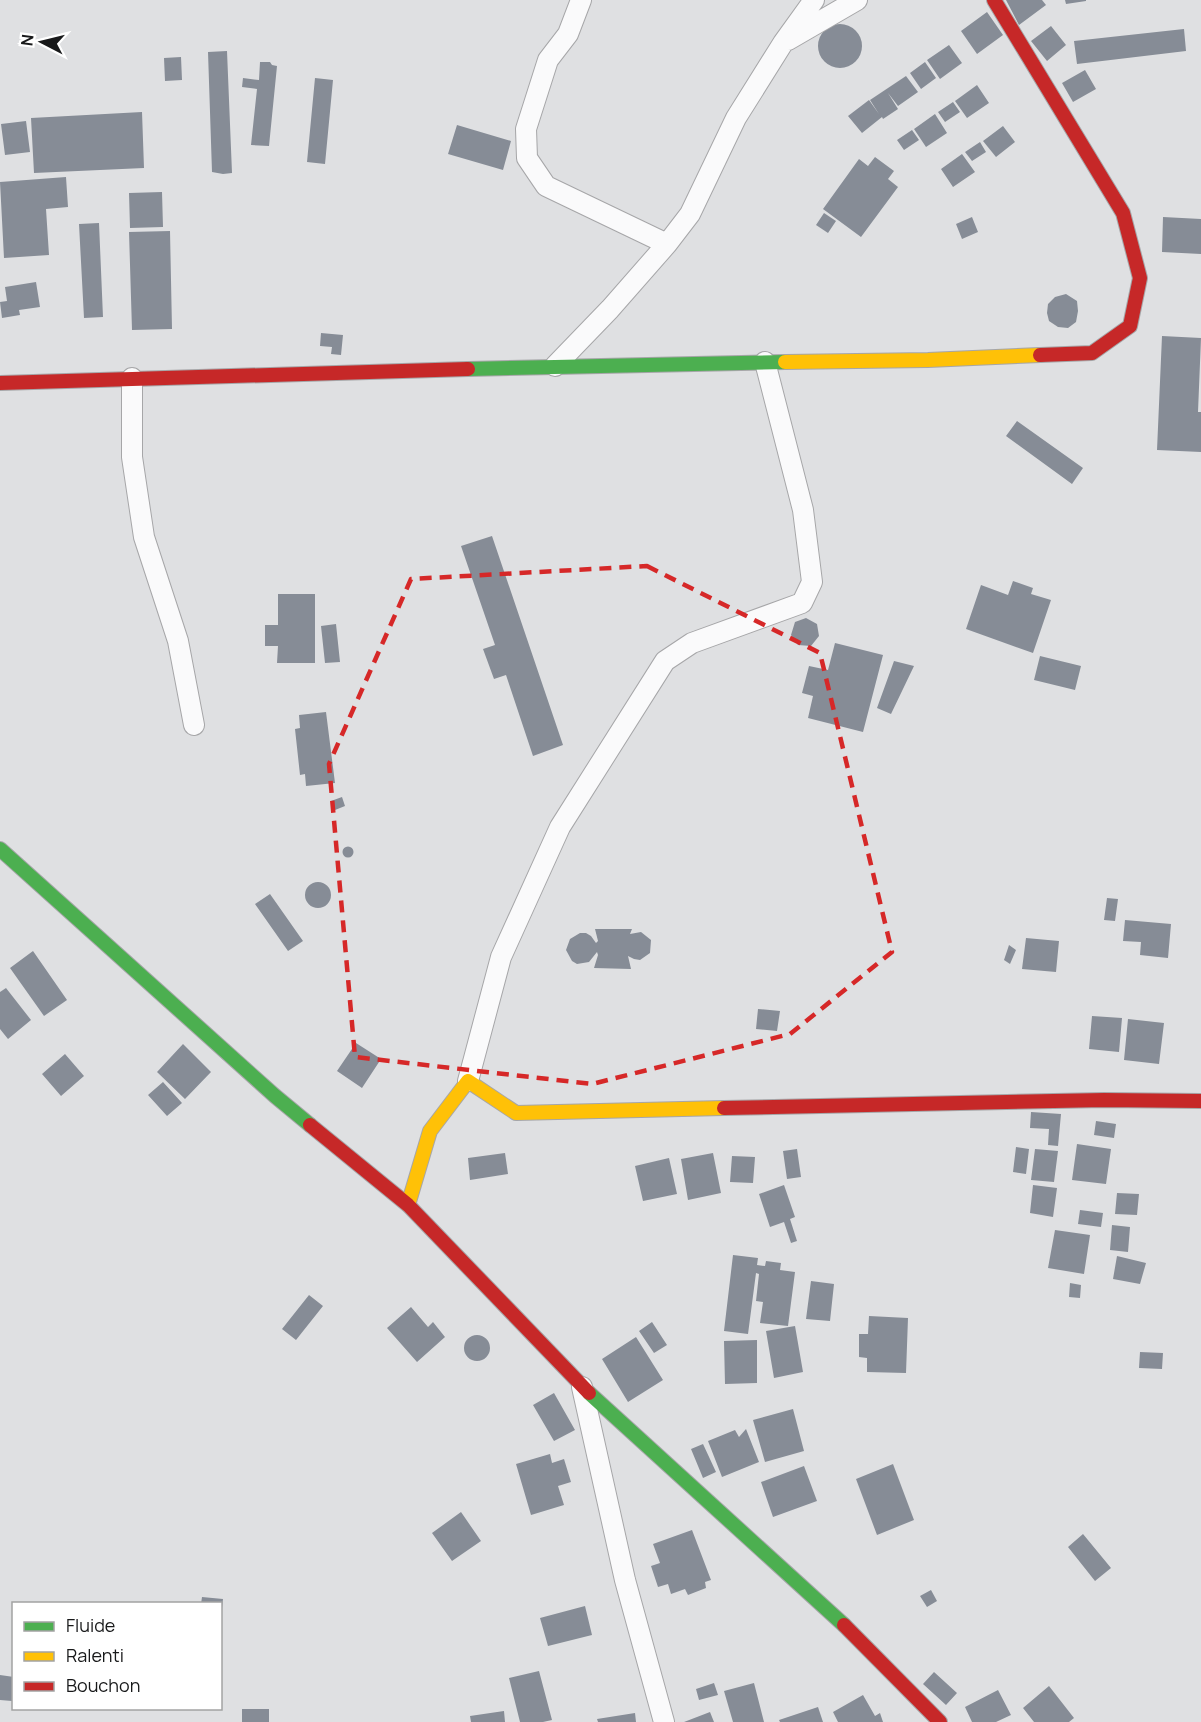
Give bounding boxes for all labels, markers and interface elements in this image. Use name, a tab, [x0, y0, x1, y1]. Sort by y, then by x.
north arrow	[12, 12, 72, 72]
text: N	[15, 33, 39, 47]
legend	[12, 1602, 222, 1710]
text: Fluide	[66, 1613, 115, 1637]
text: Ralenti	[66, 1643, 124, 1667]
text: Bouchon	[66, 1673, 140, 1697]

